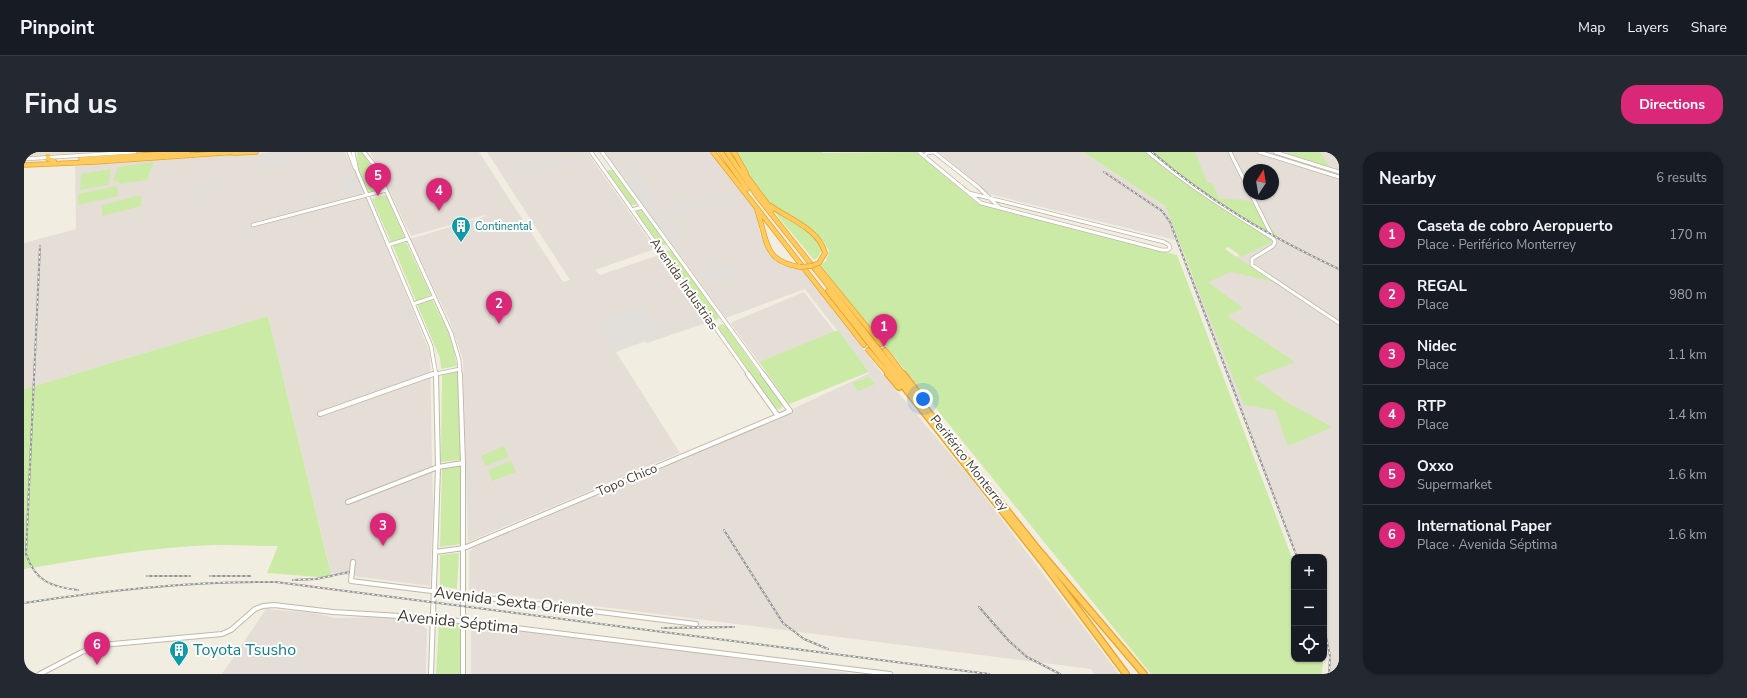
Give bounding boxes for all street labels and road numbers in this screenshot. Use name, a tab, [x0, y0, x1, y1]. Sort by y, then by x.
street label: Avenida Industrias	[646, 235, 722, 333]
street label: Periférico Monterrey	[926, 411, 1012, 515]
street label: Topo Chico	[594, 459, 660, 501]
street label: Avenida Sexta Oriente	[433, 581, 595, 623]
street label: Avenida Séptima	[396, 605, 520, 639]

